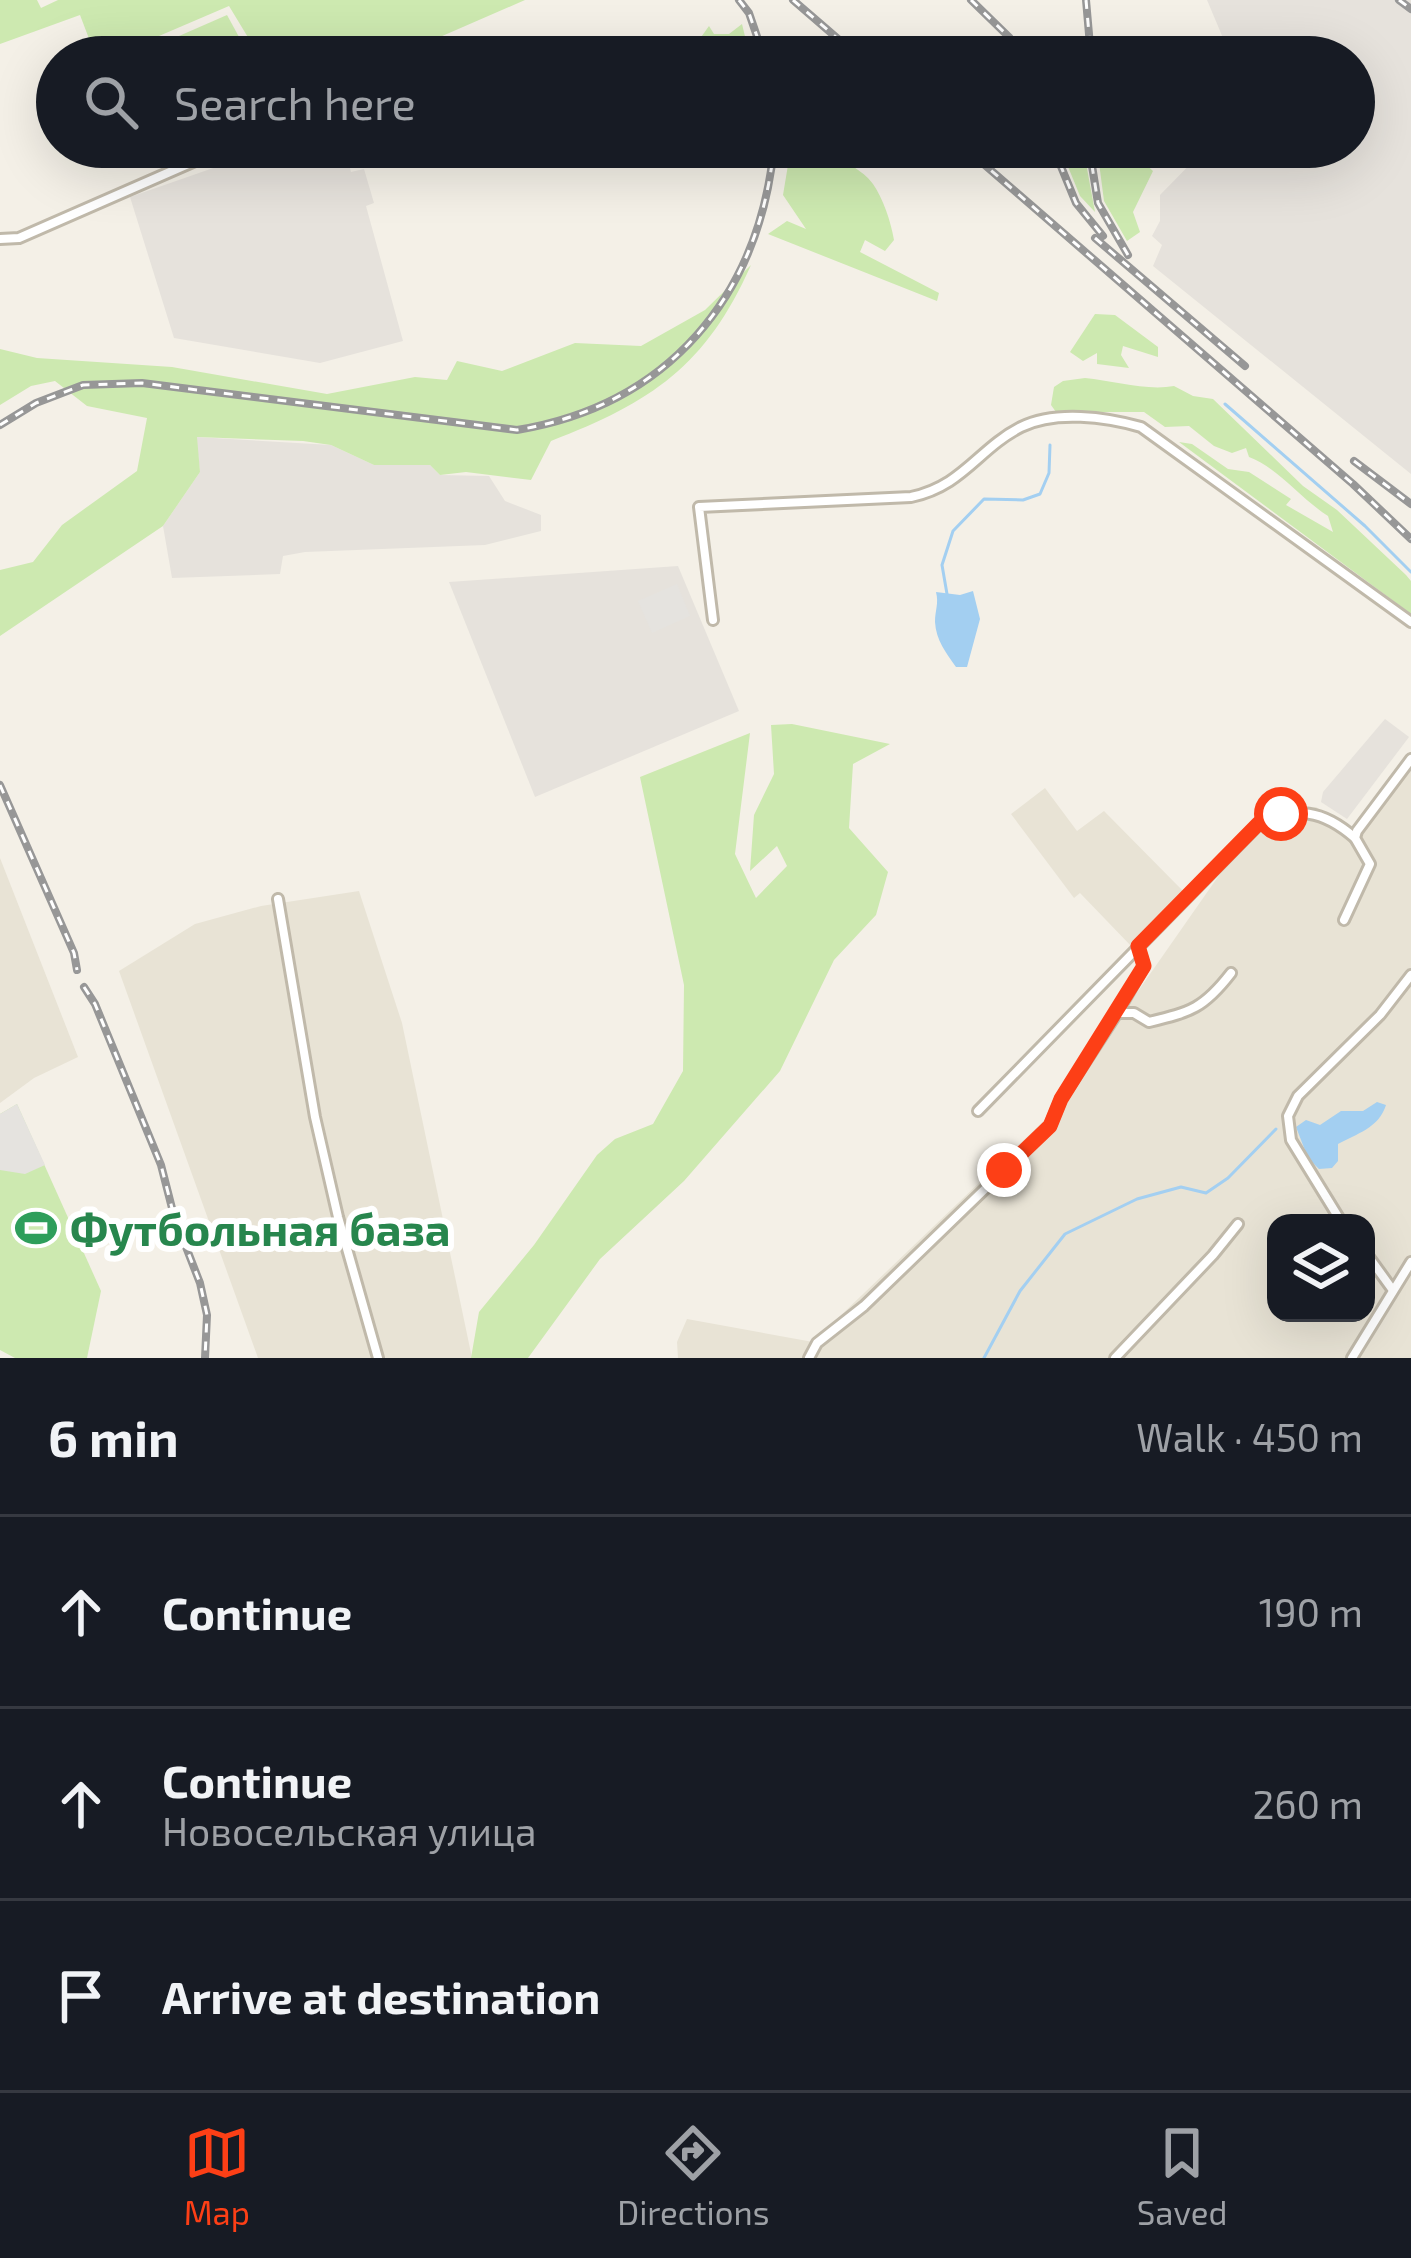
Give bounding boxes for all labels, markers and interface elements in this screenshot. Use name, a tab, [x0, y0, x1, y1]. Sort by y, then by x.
search box	[36, 36, 1375, 168]
icon: search	[78, 69, 144, 135]
text: Search here	[174, 75, 416, 129]
route start	[1254, 787, 1308, 841]
route end	[977, 1143, 1031, 1197]
place label: Футбольная база	[70, 1201, 451, 1256]
sports icon: Футбольная база	[13, 1205, 59, 1251]
map controls	[1267, 1214, 1375, 1322]
button: layers	[1267, 1214, 1375, 1322]
text: 6 min	[48, 1406, 179, 1467]
text: Walk · 450 m	[1136, 1413, 1363, 1460]
icon: ahead	[48, 1579, 114, 1645]
text: Continue	[162, 1585, 352, 1639]
text: 190 m	[1259, 1588, 1363, 1635]
text: Continue	[162, 1753, 352, 1807]
icon: ahead	[48, 1771, 114, 1837]
text: 260 m	[1252, 1780, 1363, 1827]
text: Новосельская улица	[162, 1807, 537, 1854]
icon: arrive	[48, 1963, 114, 2029]
text: Arrive at destination	[162, 1969, 600, 2023]
tab: Map	[184, 2120, 250, 2232]
tab: Directions	[617, 2120, 769, 2232]
tab: Saved	[1137, 2120, 1227, 2232]

